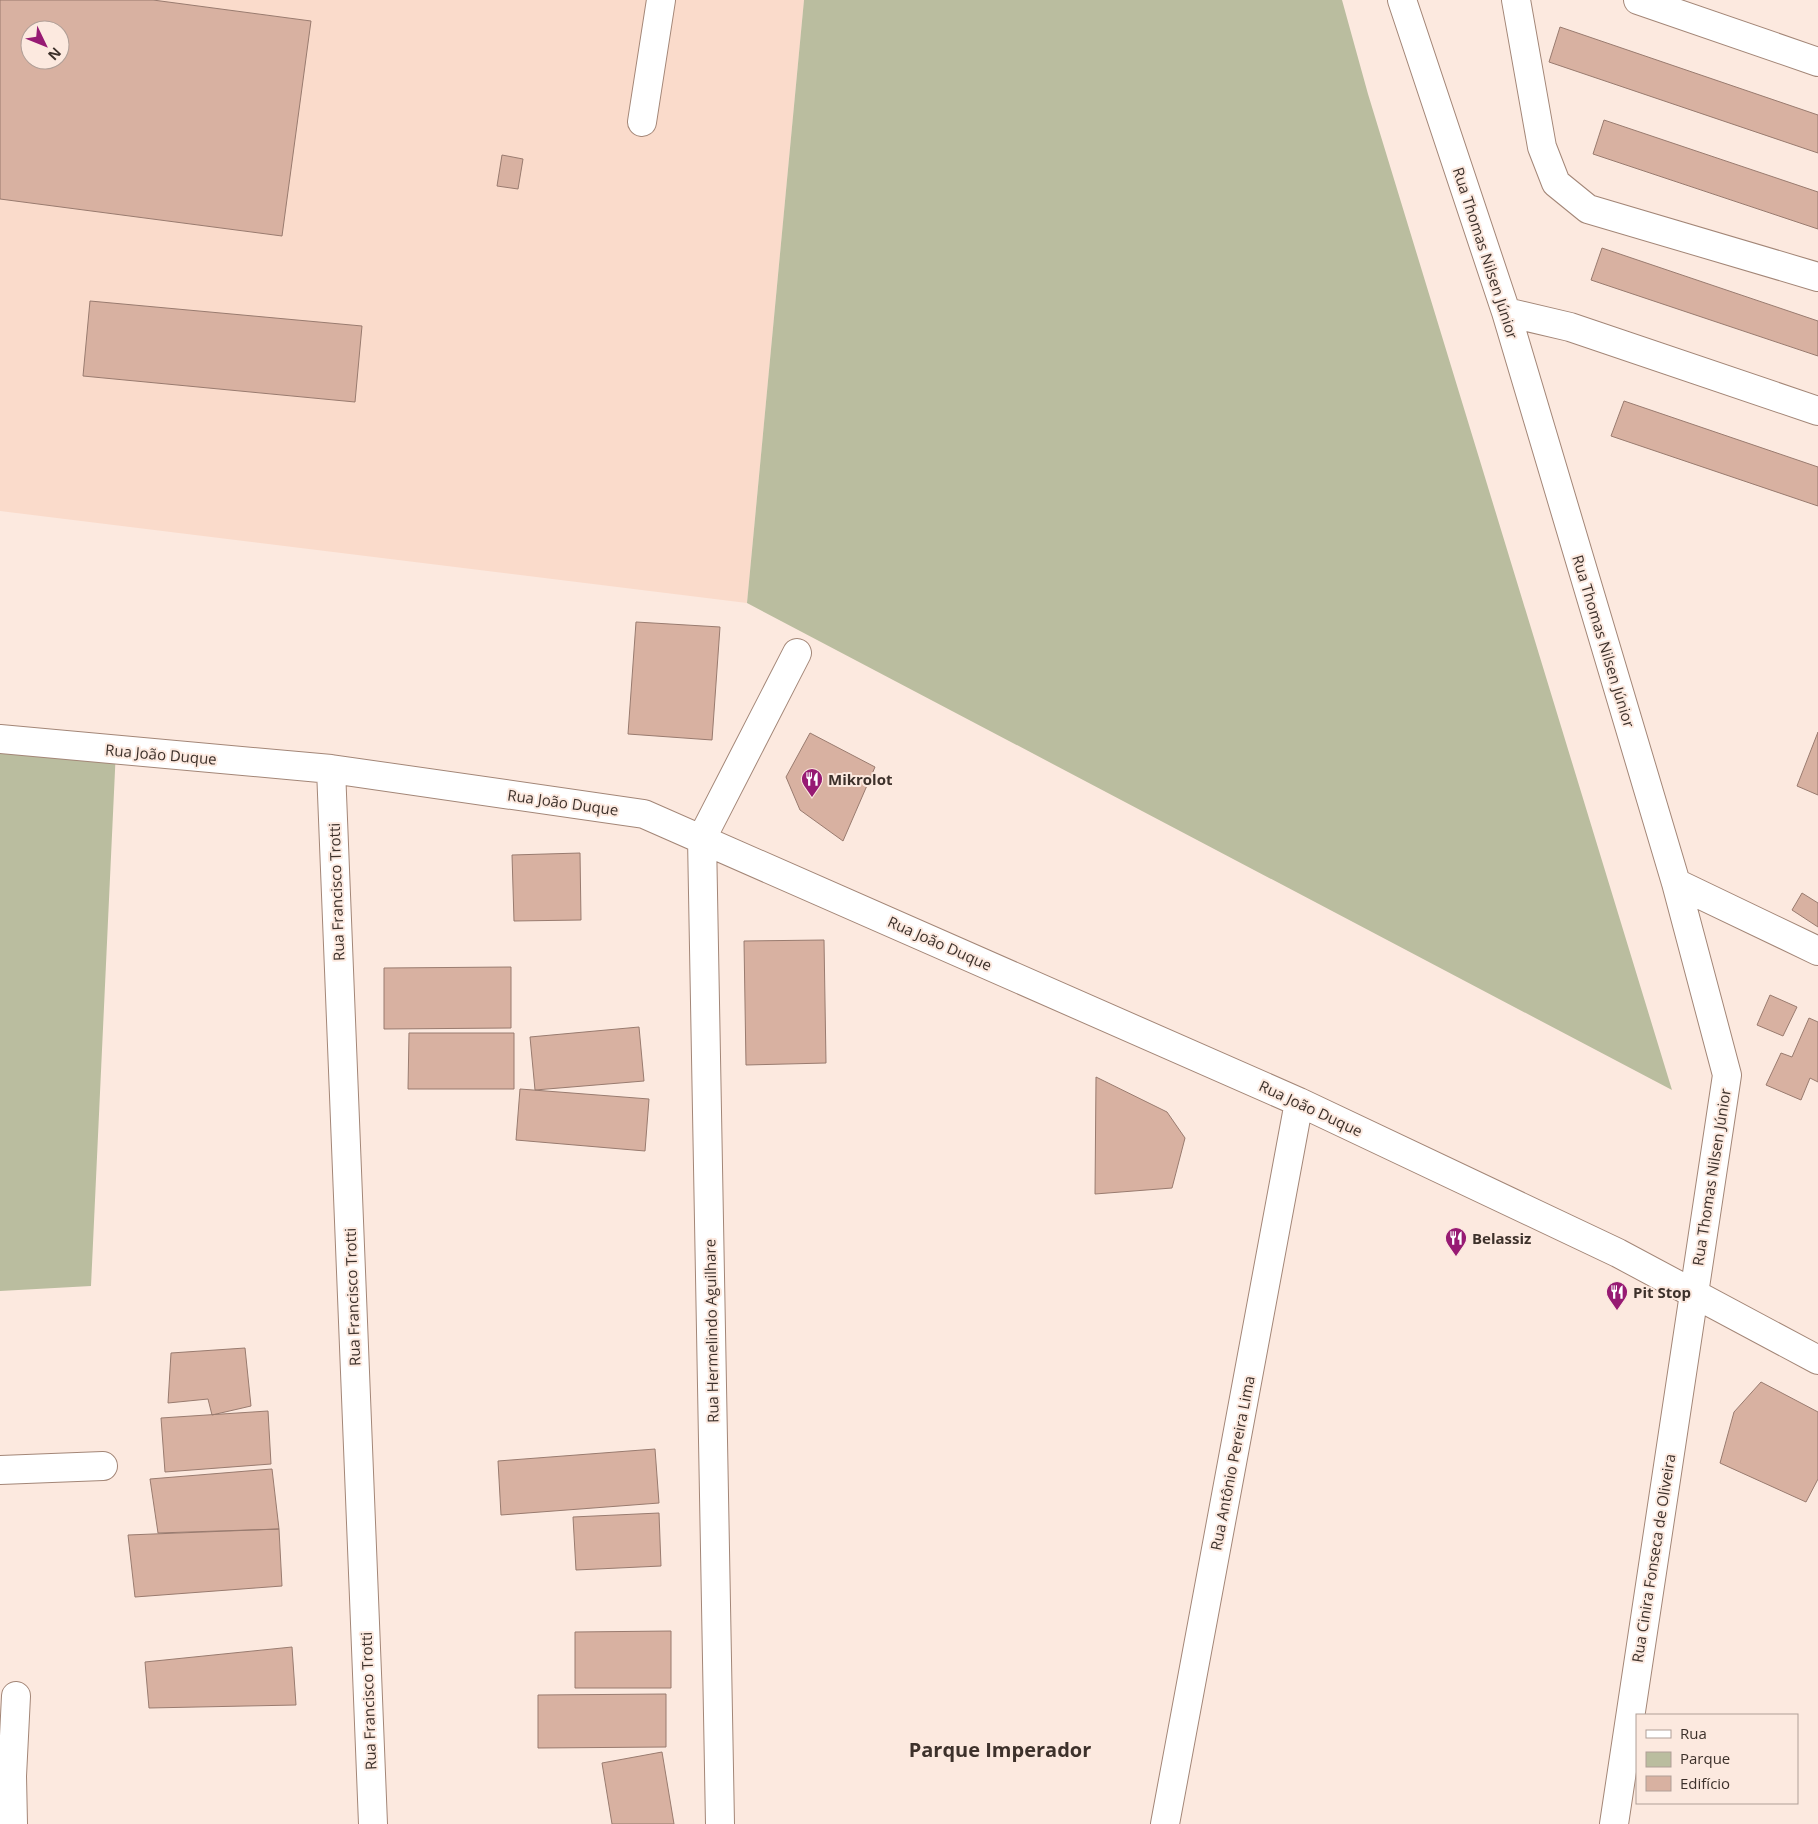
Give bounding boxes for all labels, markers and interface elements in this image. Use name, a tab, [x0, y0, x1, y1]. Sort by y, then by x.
north arrow	[20, 20, 70, 70]
text: N	[44, 44, 66, 65]
street label: Rua Thomas Nilsen Júnior	[1449, 165, 1523, 341]
street label: Rua Thomas Nilsen Júnior	[1568, 552, 1640, 730]
street label: Rua João Duque	[104, 739, 218, 769]
restaurant icon: Mikrolot	[800, 767, 824, 798]
place label: Mikrolot	[828, 769, 893, 789]
street label: Rua João Duque	[506, 784, 620, 820]
street label: Rua Francisco Trotti	[324, 823, 348, 961]
street label: Rua João Duque	[885, 911, 995, 975]
street label: Rua João Duque	[1256, 1075, 1366, 1141]
street label: Rua Thomas Nilsen Júnior	[1687, 1087, 1735, 1267]
restaurant icon: Belassiz	[1444, 1226, 1468, 1257]
street label: Rua Francisco Trotti	[340, 1228, 364, 1366]
place label: Belassiz	[1472, 1228, 1531, 1248]
street label: Rua Hermelindo Aguilhare	[699, 1239, 723, 1423]
restaurant icon: Pit Stop	[1605, 1280, 1629, 1311]
place label: Pit Stop	[1633, 1282, 1691, 1302]
street label: Rua Antônio Pereira Lima	[1205, 1374, 1259, 1552]
street label: Rua Cinira Fonseca de Oliveira	[1627, 1452, 1679, 1664]
street label: Rua Francisco Trotti	[356, 1632, 380, 1770]
legend	[1636, 1714, 1798, 1804]
text: Rua	[1680, 1723, 1707, 1743]
district label: Parque Imperador	[909, 1736, 1091, 1763]
text: Parque	[1680, 1748, 1730, 1768]
text: Edifício	[1680, 1773, 1730, 1793]

